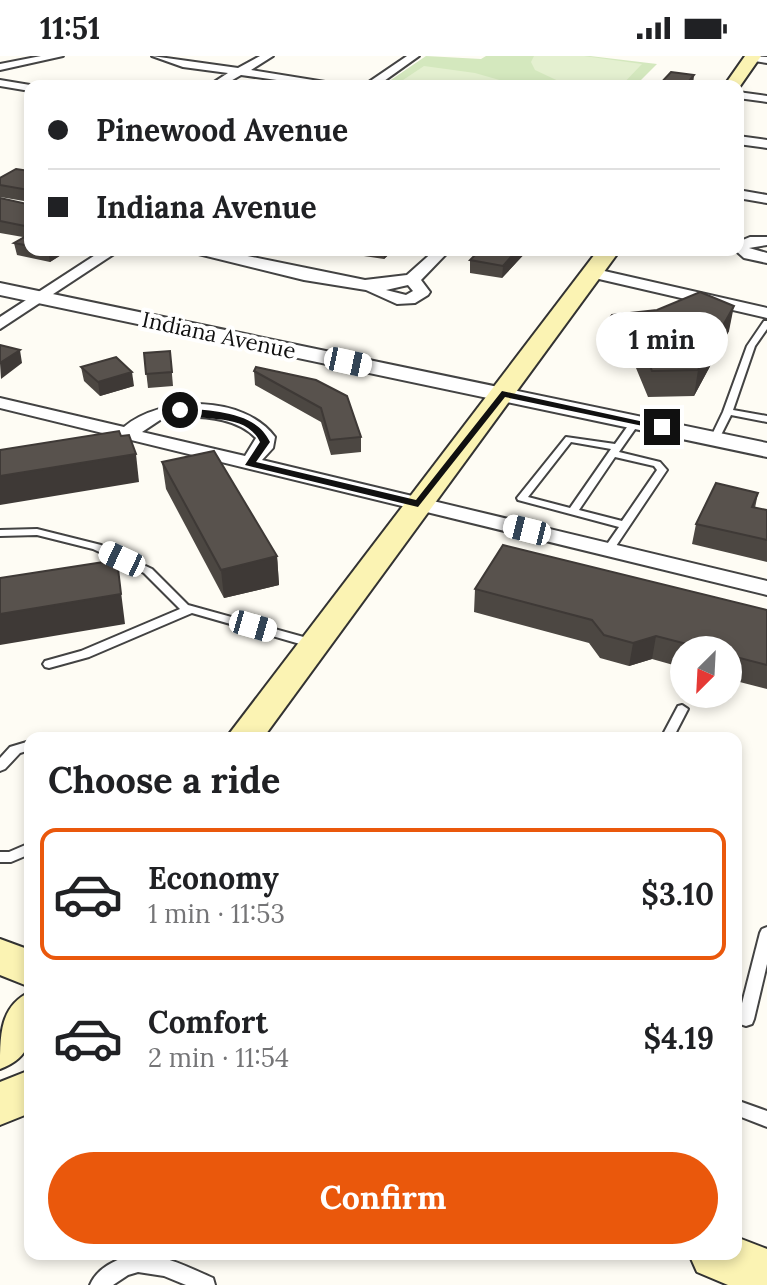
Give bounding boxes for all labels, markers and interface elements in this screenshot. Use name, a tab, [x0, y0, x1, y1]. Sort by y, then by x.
text: 11:51	[40, 9, 100, 47]
text: Pinewood Avenue	[96, 111, 348, 149]
text: Indiana Avenue	[96, 188, 317, 226]
street label: Indiana Avenue	[140, 305, 298, 365]
callout: 1 min	[596, 311, 728, 367]
text: 1 min	[629, 323, 695, 356]
car	[322, 345, 374, 379]
route start	[162, 392, 198, 428]
route end	[644, 409, 680, 445]
car	[501, 513, 553, 547]
car	[95, 538, 149, 580]
car	[227, 608, 279, 644]
north arrow	[670, 636, 742, 708]
map controls	[670, 636, 742, 708]
text: Choose a ride	[48, 757, 280, 803]
icon: car	[52, 858, 124, 930]
text: Economy	[148, 859, 279, 897]
text: $3.10	[641, 875, 714, 913]
text: 1 min · 11:53	[148, 897, 285, 930]
icon: car	[52, 1002, 124, 1074]
text: Comfort	[148, 1003, 268, 1041]
text: $4.19	[644, 1019, 714, 1057]
text: 2 min · 11:54	[148, 1041, 289, 1074]
button: Confirm	[48, 1152, 718, 1244]

